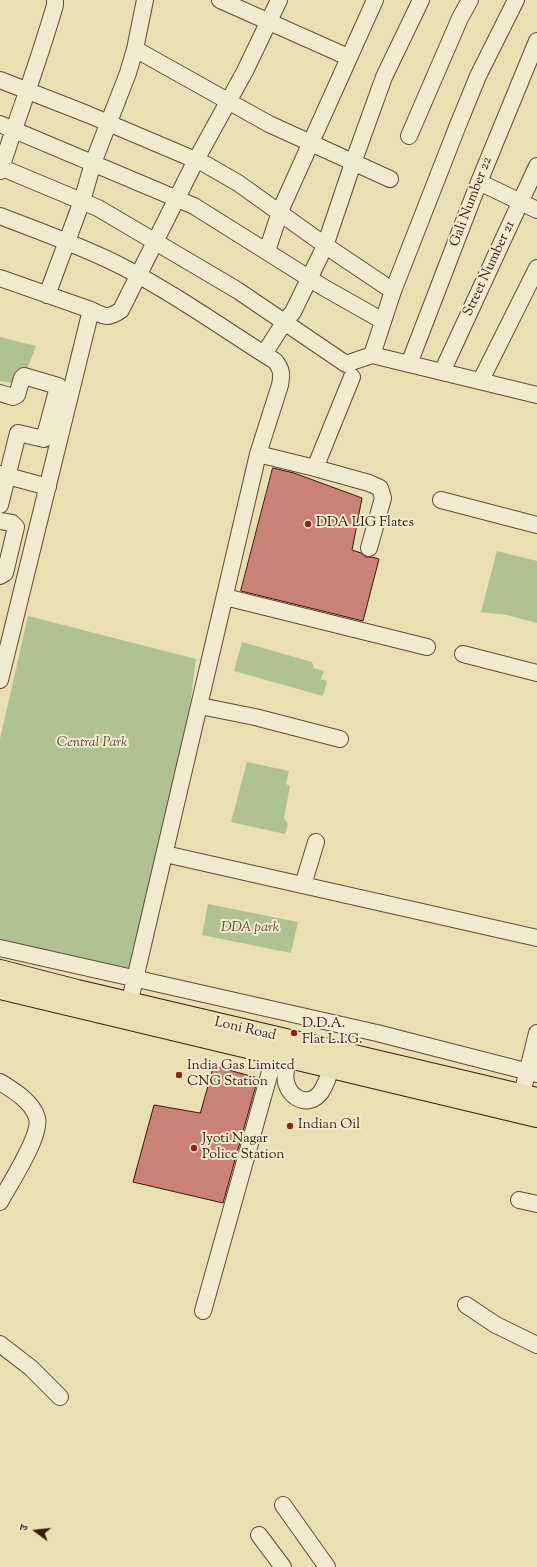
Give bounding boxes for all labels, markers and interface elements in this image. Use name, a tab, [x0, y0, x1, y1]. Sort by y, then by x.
street label: Gali Number 22	[447, 155, 497, 249]
street label: Street Number 21	[461, 219, 519, 319]
place label: DDA LIG Flates	[316, 516, 414, 532]
marker: DDA LIG Flates	[303, 519, 313, 529]
park label: Central Park	[57, 736, 127, 752]
park label: DDA park	[221, 921, 279, 937]
street label: Loni Road	[213, 1015, 277, 1045]
place label: D.D.A. Flat L.I.G.	[302, 1017, 362, 1050]
marker: D.D.A. Flat L.I.G.	[289, 1028, 299, 1038]
place label: India Gas Limited CNG Station	[187, 1059, 295, 1092]
marker: India Gas Limited CNG Station	[174, 1070, 184, 1080]
place label: Indian Oil	[298, 1118, 360, 1134]
marker: Indian Oil	[285, 1121, 295, 1131]
place label: Jyoti Nagar Police Station	[202, 1132, 285, 1164]
marker: Jyoti Nagar Police Station	[189, 1143, 199, 1153]
north arrow	[16, 1511, 56, 1551]
text: उ	[16, 1523, 33, 1533]

